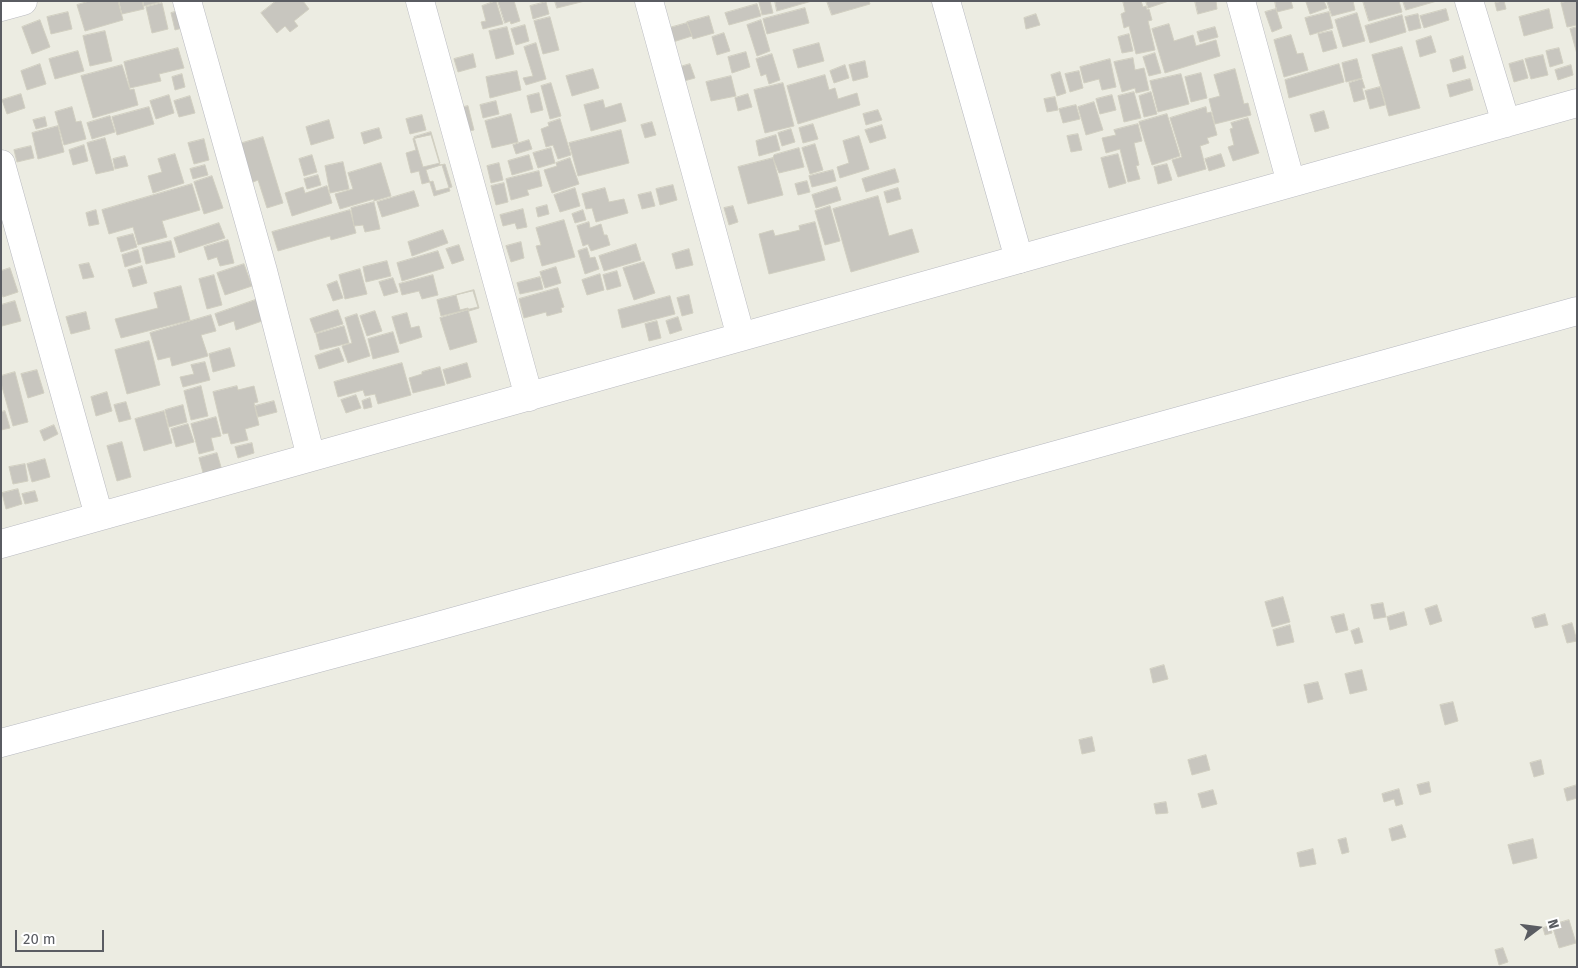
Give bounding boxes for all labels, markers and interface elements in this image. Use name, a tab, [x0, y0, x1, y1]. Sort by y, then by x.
north arrow	[1513, 903, 1563, 953]
text: N	[1544, 917, 1562, 931]
scale bar	[18, 920, 106, 952]
text: 20 m	[23, 930, 56, 948]

